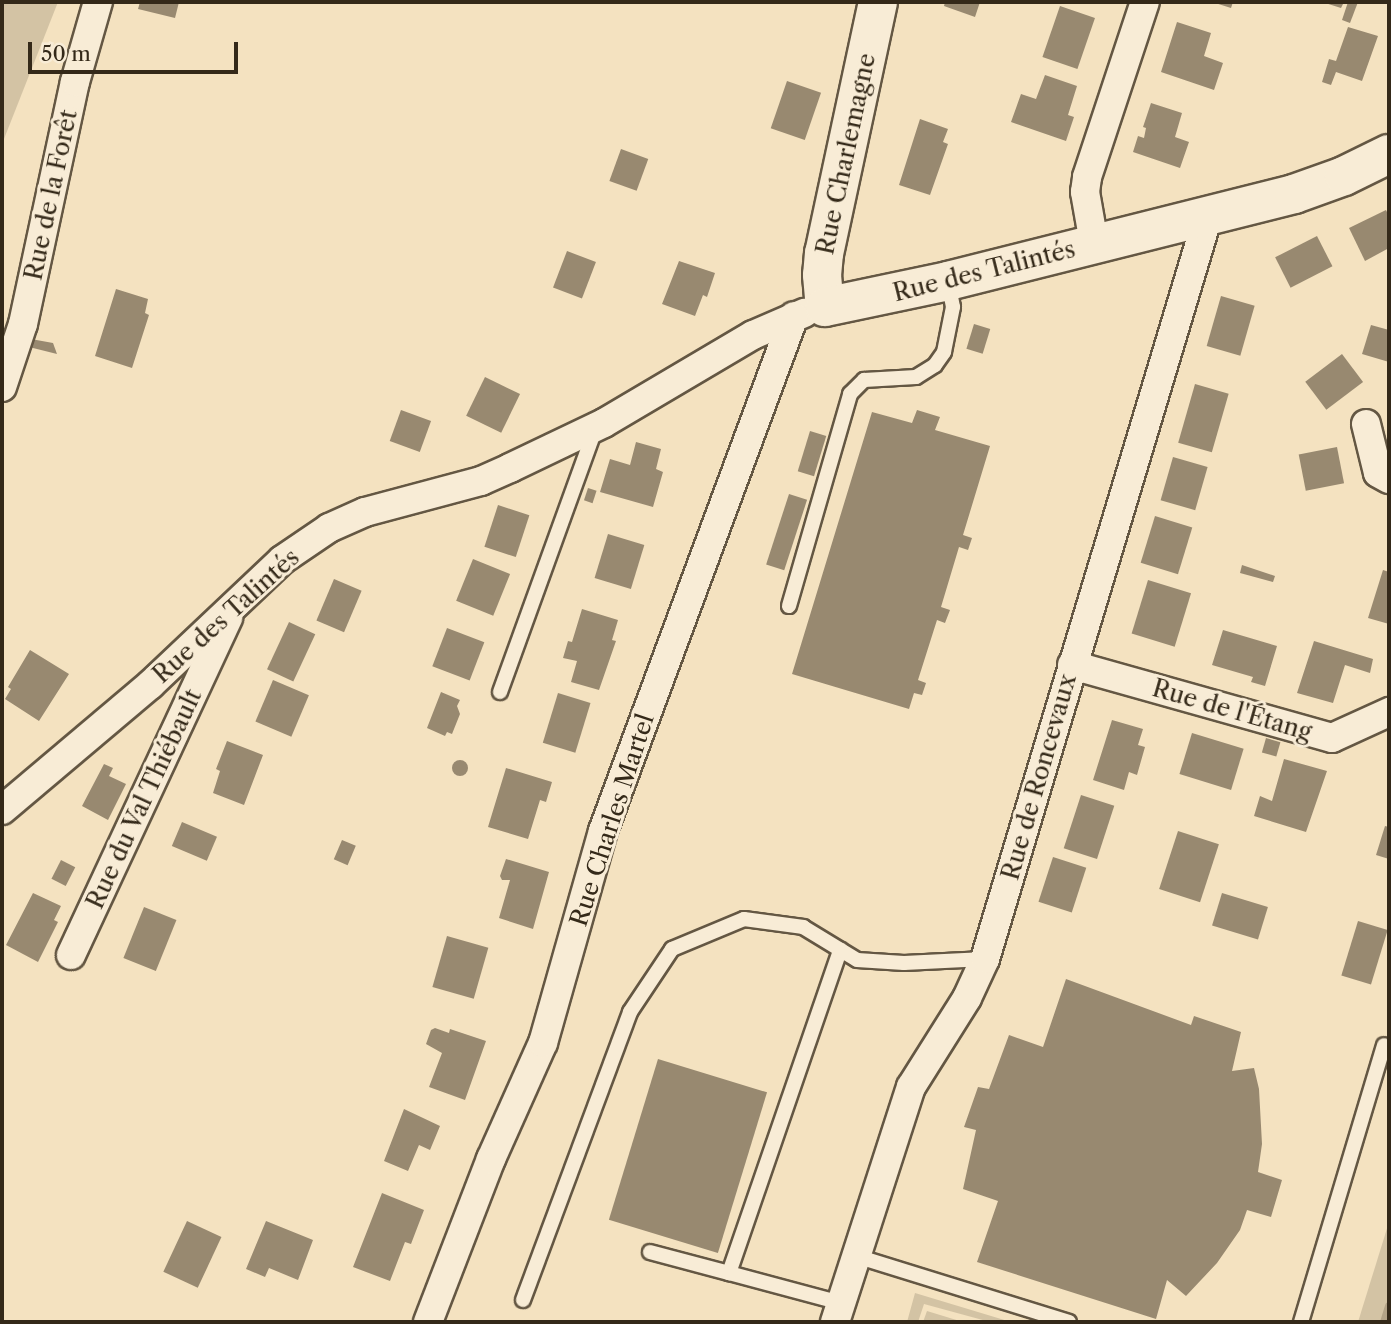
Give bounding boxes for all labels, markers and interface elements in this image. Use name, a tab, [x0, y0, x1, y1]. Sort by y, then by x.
scale bar	[32, 28, 242, 72]
text: 50 m	[41, 41, 91, 66]
street label: Rue Charlemagne	[811, 51, 881, 257]
street label: Rue de la Forêt	[19, 107, 83, 283]
street label: Rue des Talintés	[890, 234, 1078, 308]
street label: Rue des Talintés	[147, 543, 305, 689]
street label: Rue de Roncevaux	[996, 671, 1082, 883]
street label: Rue de l'Étang	[1149, 674, 1315, 746]
street label: Rue du Val Thiébault	[80, 684, 208, 914]
street label: Rue Charles Martel	[564, 710, 660, 930]

